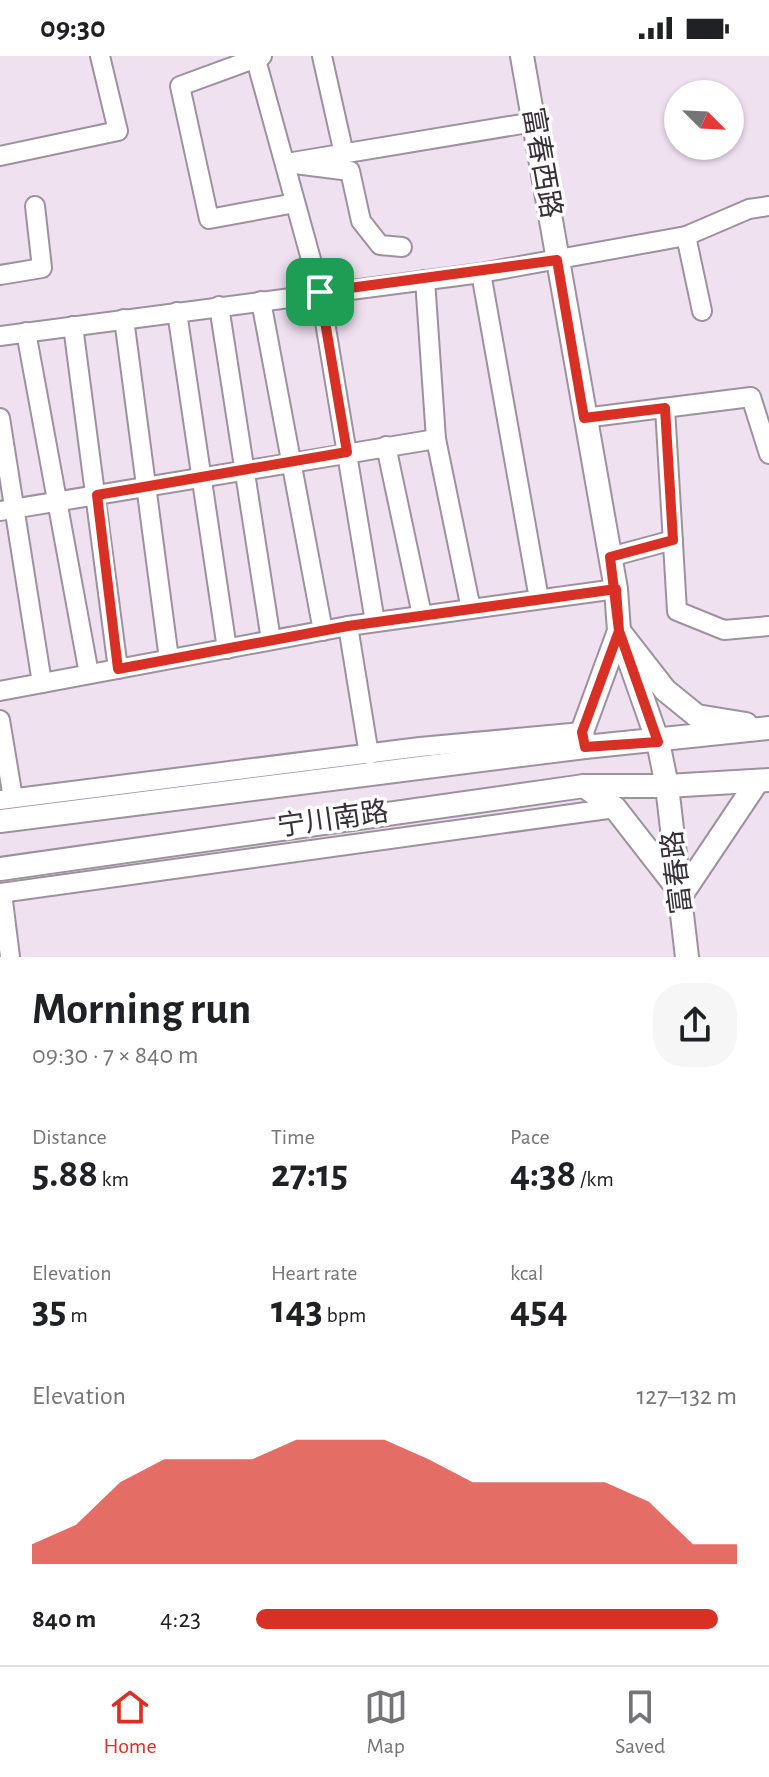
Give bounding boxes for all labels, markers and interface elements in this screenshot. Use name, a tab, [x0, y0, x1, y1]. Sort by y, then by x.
text: 09:30	[40, 13, 106, 43]
north arrow	[664, 80, 744, 160]
map controls	[664, 80, 744, 160]
street label: 富春西路	[517, 105, 566, 221]
pin	[286, 258, 354, 326]
icon: arrive	[298, 270, 342, 314]
street label: 宁川南路	[275, 796, 390, 842]
street label: 富春路	[657, 829, 697, 916]
button: share	[653, 983, 737, 1067]
text: Morning run	[32, 988, 251, 1032]
text: 09:30 · 7 × 840 m	[32, 1042, 198, 1068]
text: Distance	[32, 1126, 107, 1148]
text: Time	[271, 1126, 315, 1148]
text: Pace	[510, 1126, 550, 1148]
text: 5.88	[32, 1154, 98, 1194]
text: 27:15	[271, 1154, 348, 1194]
text: 4:38	[510, 1154, 576, 1194]
text: km	[98, 1168, 129, 1190]
text: /km	[576, 1168, 614, 1190]
text: Elevation	[32, 1262, 112, 1284]
text: Heart rate	[271, 1262, 357, 1284]
text: kcal	[510, 1262, 544, 1284]
text: 35	[32, 1290, 67, 1330]
text: 143	[271, 1290, 323, 1330]
text: 454	[510, 1290, 568, 1330]
text: m	[67, 1304, 88, 1326]
text: bpm	[323, 1304, 366, 1326]
text: Elevation	[32, 1383, 126, 1409]
text: 127–132 m	[636, 1383, 737, 1409]
text: 840 m	[32, 1606, 96, 1632]
text: 4:23	[160, 1606, 201, 1632]
tab: Home	[104, 1685, 157, 1759]
tab: Map	[364, 1685, 408, 1759]
tab: Saved	[615, 1685, 665, 1759]

